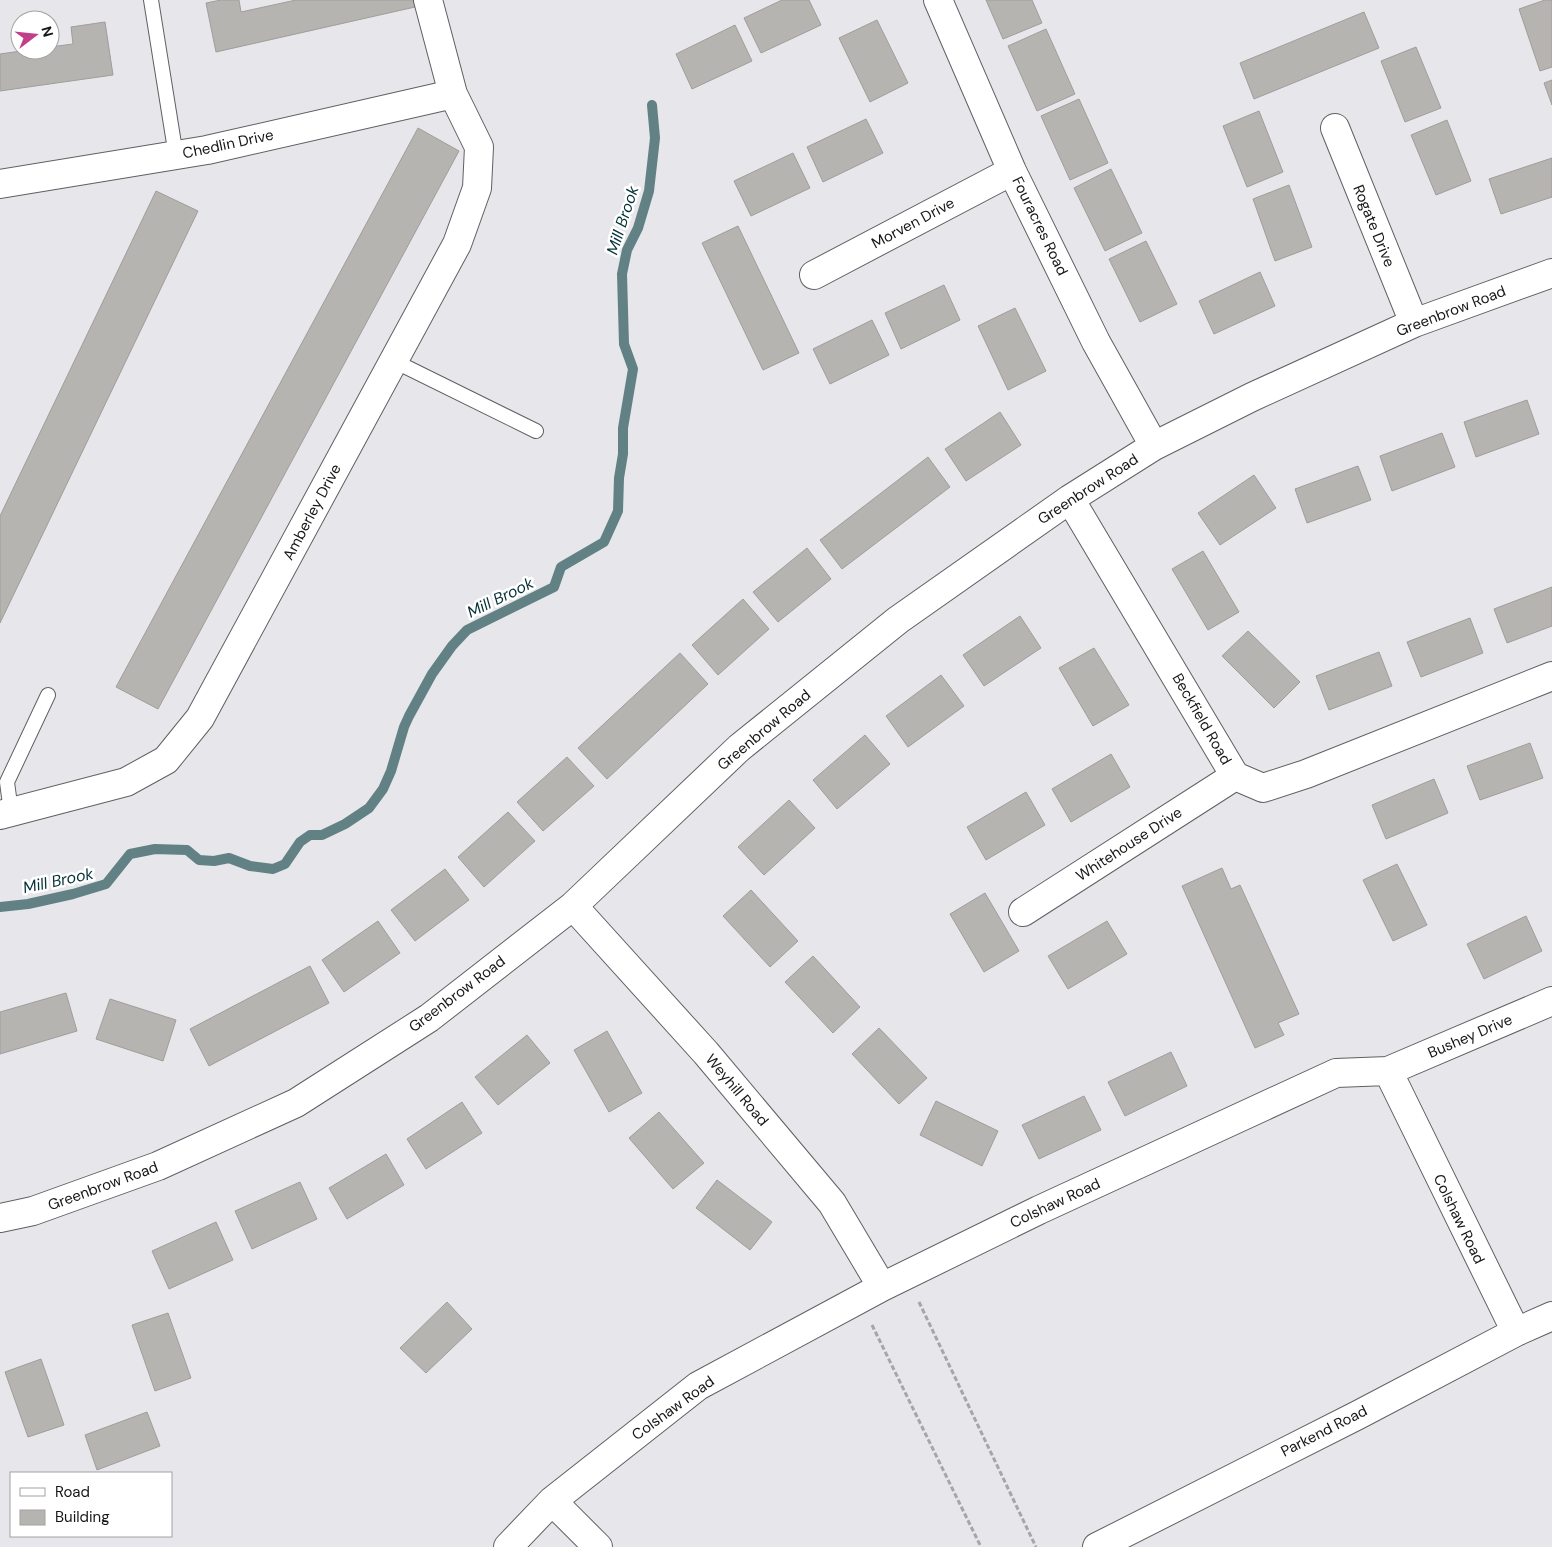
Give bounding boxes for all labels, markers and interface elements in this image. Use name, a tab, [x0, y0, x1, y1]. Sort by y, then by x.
north arrow	[10, 10, 60, 60]
text: N	[37, 24, 58, 39]
street label: Chedlin Drive	[181, 125, 275, 163]
street label: Fouracres Road	[1007, 173, 1073, 279]
water label: Mill Brook	[601, 182, 644, 257]
street label: Rogate Drive	[1348, 182, 1400, 270]
street label: Morven Drive	[868, 193, 958, 253]
street label: Greenbrow Road	[1393, 281, 1509, 341]
street label: Greenbrow Road	[1034, 449, 1142, 529]
street label: Amberley Drive	[278, 460, 346, 564]
water label: Mill Brook	[463, 572, 538, 623]
street label: Beckfield Road	[1168, 670, 1236, 768]
street label: Greenbrow Road	[713, 685, 815, 775]
street label: Whitehouse Drive	[1072, 802, 1186, 886]
water label: Mill Brook	[21, 863, 96, 898]
street label: Greenbrow Road	[405, 951, 509, 1037]
street label: Bushey Drive	[1425, 1009, 1515, 1063]
street label: Weyhill Road	[701, 1050, 773, 1130]
street label: Greenbrow Road	[45, 1157, 161, 1215]
street label: Colshaw Road	[1429, 1171, 1489, 1267]
street label: Colshaw Road	[1007, 1173, 1103, 1233]
street label: Colshaw Road	[628, 1371, 718, 1445]
street label: Parkend Road	[1277, 1401, 1371, 1461]
legend	[10, 1472, 172, 1537]
text: Road	[55, 1482, 90, 1502]
text: Building	[55, 1507, 110, 1527]

